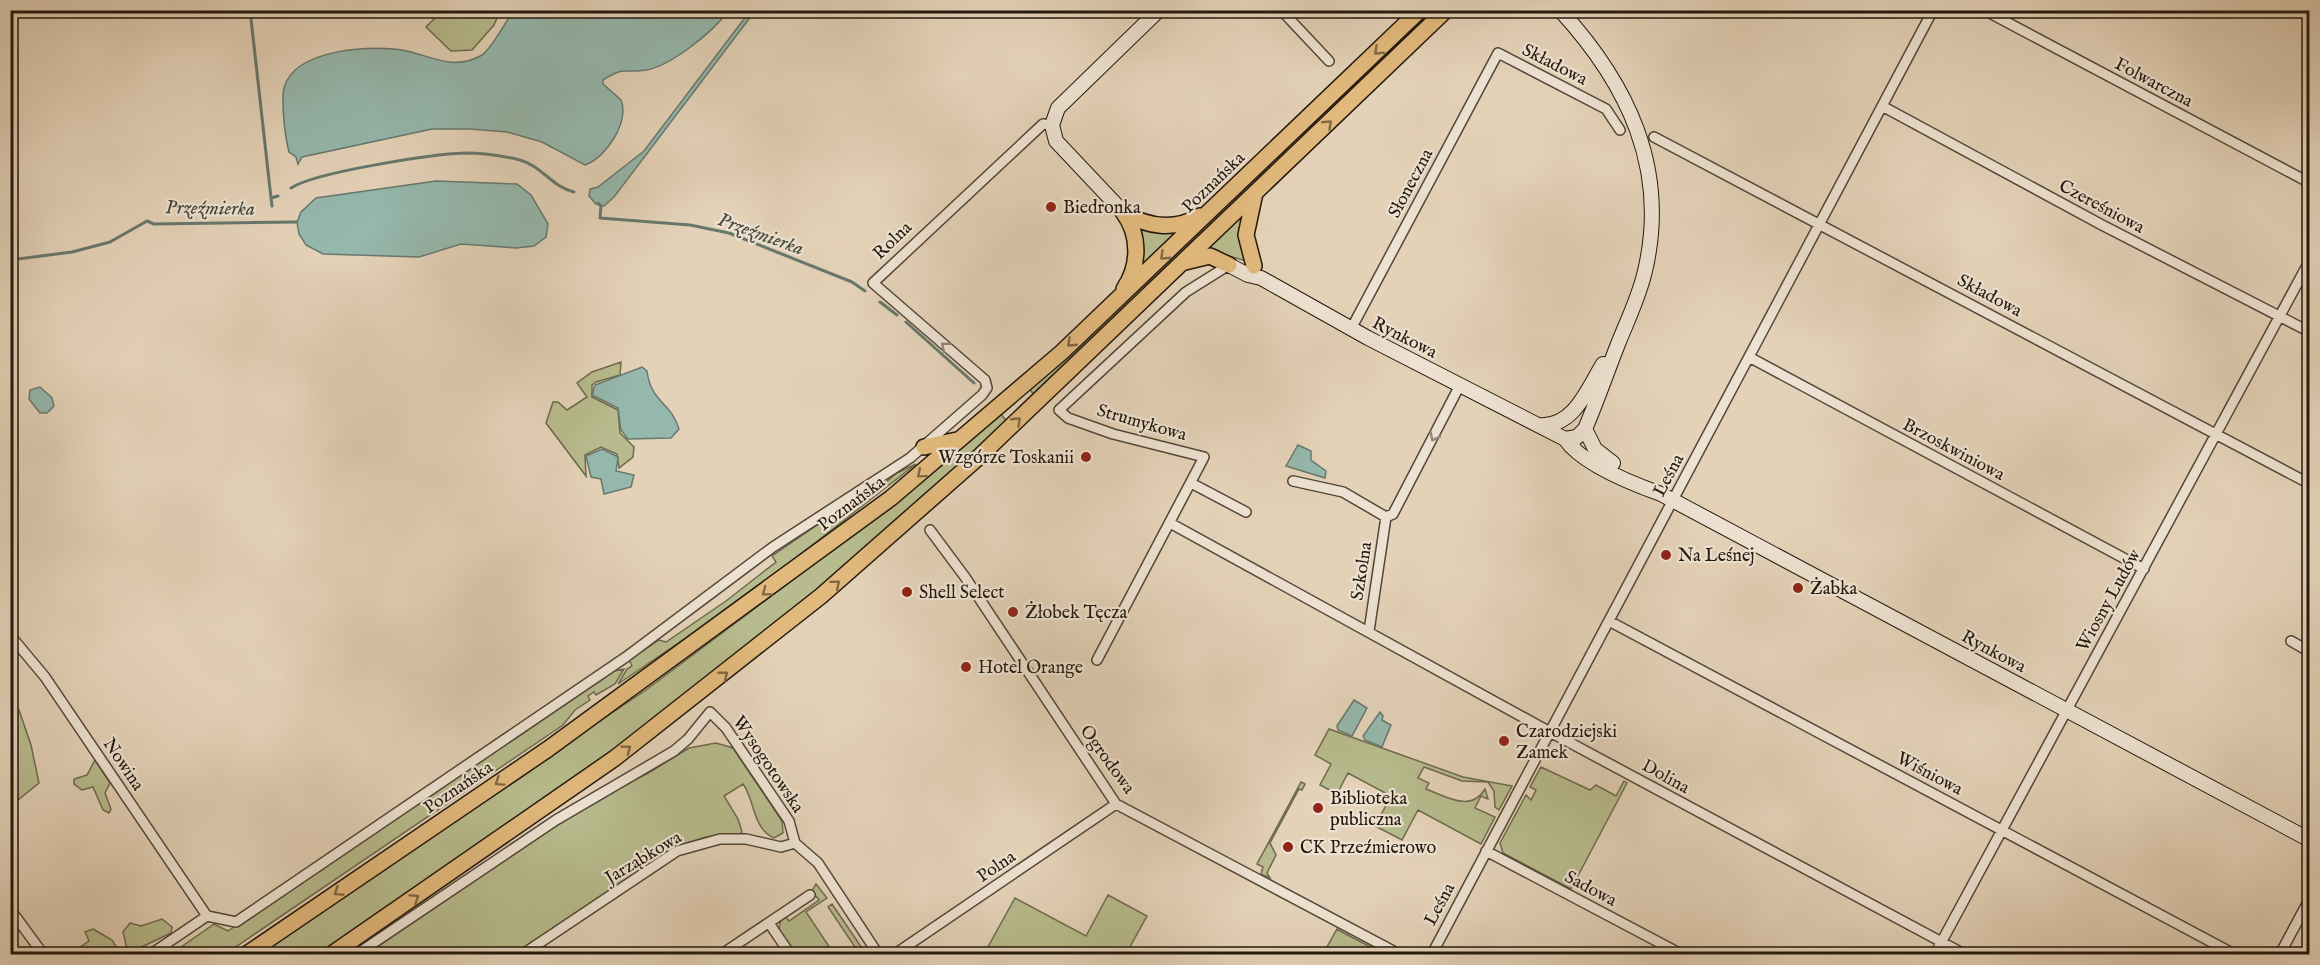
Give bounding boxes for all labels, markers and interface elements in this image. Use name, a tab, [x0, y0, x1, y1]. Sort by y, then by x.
street label: Składowa	[1518, 39, 1591, 92]
one-way arrow	[1374, 44, 1384, 55]
street label: Folwarczna	[2110, 53, 2196, 114]
one-way arrow	[1320, 120, 1331, 131]
street label: Słoneczna	[1384, 145, 1439, 222]
street label: Poznańska	[1178, 147, 1251, 219]
street label: Czereśniowa	[2054, 175, 2148, 240]
water label: Przeźmierka	[165, 195, 255, 222]
place label: Biedronka	[1063, 197, 1141, 220]
marker: Biedronka	[1044, 200, 1058, 214]
water label: Przeźmierka	[714, 207, 807, 262]
street label: Rolna	[869, 217, 918, 265]
one-way arrow	[1161, 248, 1172, 259]
street label: Składowa	[1953, 270, 2026, 323]
street label: Rynkowa	[1368, 312, 1441, 365]
one-way arrow	[1067, 336, 1078, 347]
one-way arrow	[941, 342, 952, 353]
street label: Strumykowa	[1094, 400, 1189, 447]
street label: Brzoskwiniowa	[1898, 414, 2009, 487]
one-way arrow	[1010, 417, 1021, 428]
one-way arrow	[1429, 431, 1441, 442]
place label: Wzgórze Toskanii	[938, 447, 1074, 470]
marker: Wzgórze Toskanii	[1079, 450, 1093, 464]
street label: Leśna	[1649, 450, 1690, 501]
one-way arrow	[917, 466, 928, 477]
street label: Poznańska	[814, 471, 890, 537]
street label: Szkolna	[1347, 540, 1378, 602]
place label: Na Leśnej	[1678, 545, 1754, 568]
street label: Wiosny Ludów	[2072, 545, 2147, 656]
marker: Na Leśnej	[1659, 548, 1673, 562]
place label: Żabka	[1810, 577, 1858, 601]
one-way arrow	[829, 580, 840, 591]
marker: Żabka	[1791, 581, 1805, 595]
place label: Shell Select	[919, 582, 1004, 605]
one-way arrow	[761, 584, 772, 595]
marker: Shell Select	[900, 585, 914, 599]
place label: Żłobek Tęcza	[1025, 601, 1127, 625]
marker: Żłobek Tęcza	[1006, 605, 1020, 619]
street label: Rynkowa	[1957, 626, 2030, 679]
place label: Hotel Orange	[978, 657, 1083, 680]
marker: Hotel Orange	[959, 660, 973, 674]
one-way arrow	[717, 671, 728, 682]
street label: Wysogotowska	[727, 712, 809, 818]
street label: Ogrodowa	[1074, 721, 1140, 799]
place label: Czarodziejski Zamek	[1516, 721, 1617, 765]
street label: Nowina	[97, 734, 149, 796]
marker: Czarodziejski Zamek	[1497, 734, 1511, 748]
one-way arrow	[621, 745, 632, 756]
street label: Wiśniowa	[1892, 747, 1967, 801]
street label: Dolina	[1637, 755, 1693, 800]
street label: Poznańska	[420, 757, 498, 820]
one-way arrow	[495, 775, 506, 786]
place label: Biblioteka publiczna	[1330, 788, 1408, 832]
marker: Biblioteka publiczna	[1311, 801, 1325, 815]
street label: Jarząbkowa	[599, 826, 687, 891]
place label: CK Przeźmierowo	[1300, 837, 1436, 860]
marker: CK Przeźmierowo	[1281, 840, 1295, 854]
street label: Polna	[973, 846, 1021, 889]
street label: Sadowa	[1560, 866, 1620, 913]
street label: Leśna	[1420, 879, 1461, 930]
one-way arrow	[334, 885, 345, 896]
one-way arrow	[408, 894, 419, 905]

